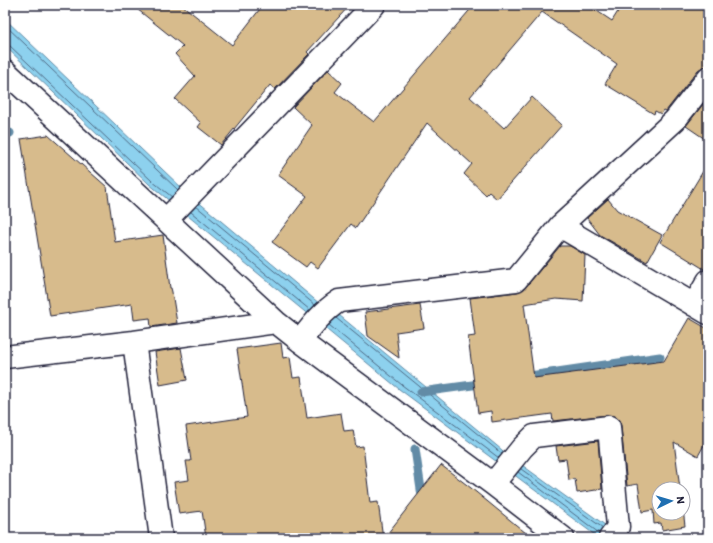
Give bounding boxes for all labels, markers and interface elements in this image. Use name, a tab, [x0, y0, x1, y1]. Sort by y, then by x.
north arrow	[651, 481, 691, 521]
text: N	[674, 496, 687, 504]

